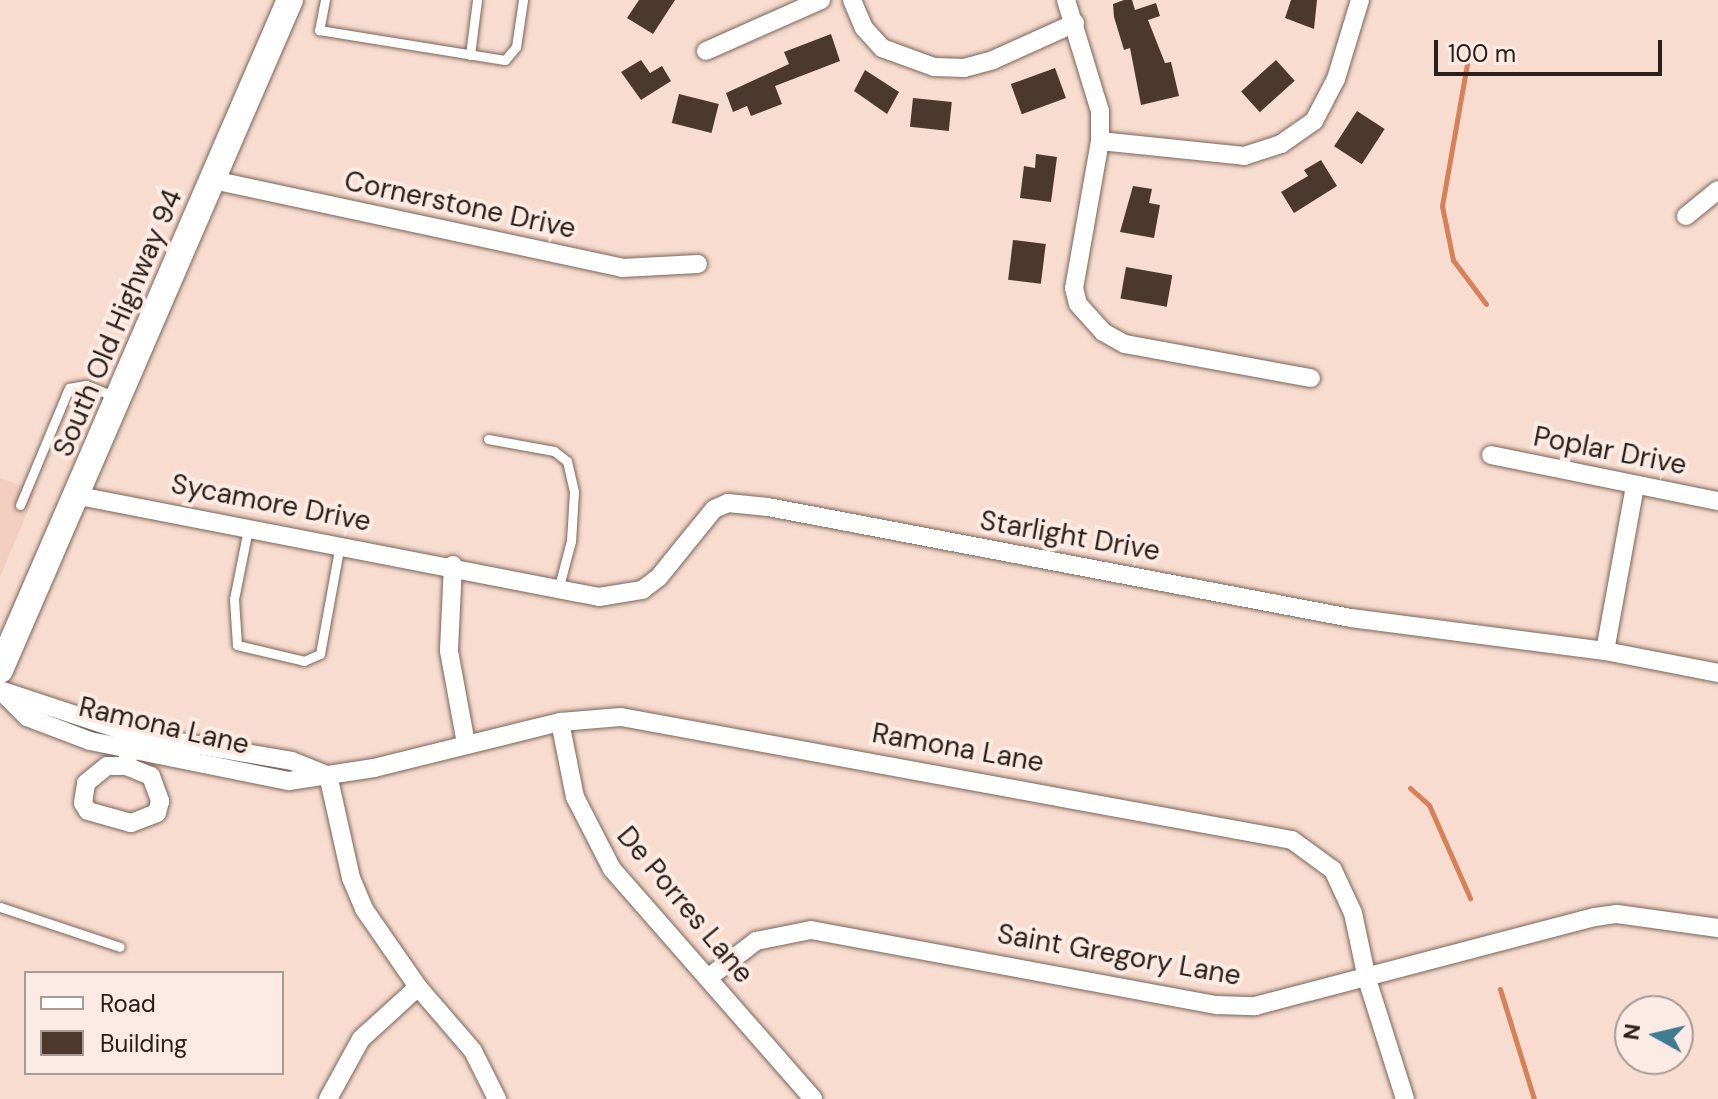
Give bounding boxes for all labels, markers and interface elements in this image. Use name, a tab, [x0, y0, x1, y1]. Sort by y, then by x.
scale bar	[1438, 24, 1666, 74]
text: 100 m	[1448, 38, 1516, 69]
street label: Cornerstone Drive	[341, 164, 579, 246]
street label: South Old Highway 94	[46, 184, 190, 462]
street label: Poplar Drive	[1531, 420, 1689, 482]
street label: Sycamore Drive	[168, 467, 374, 539]
street label: Starlight Drive	[977, 504, 1163, 568]
street label: Ramona Lane	[76, 690, 252, 762]
street label: Ramona Lane	[870, 716, 1046, 780]
street label: De Porres Lane	[610, 820, 760, 990]
street label: Saint Gregory Lane	[995, 917, 1243, 993]
legend	[24, 971, 284, 1075]
text: Road	[100, 988, 156, 1019]
north arrow	[1614, 995, 1694, 1075]
text: N	[1616, 1022, 1647, 1042]
text: Building	[100, 1028, 187, 1059]

